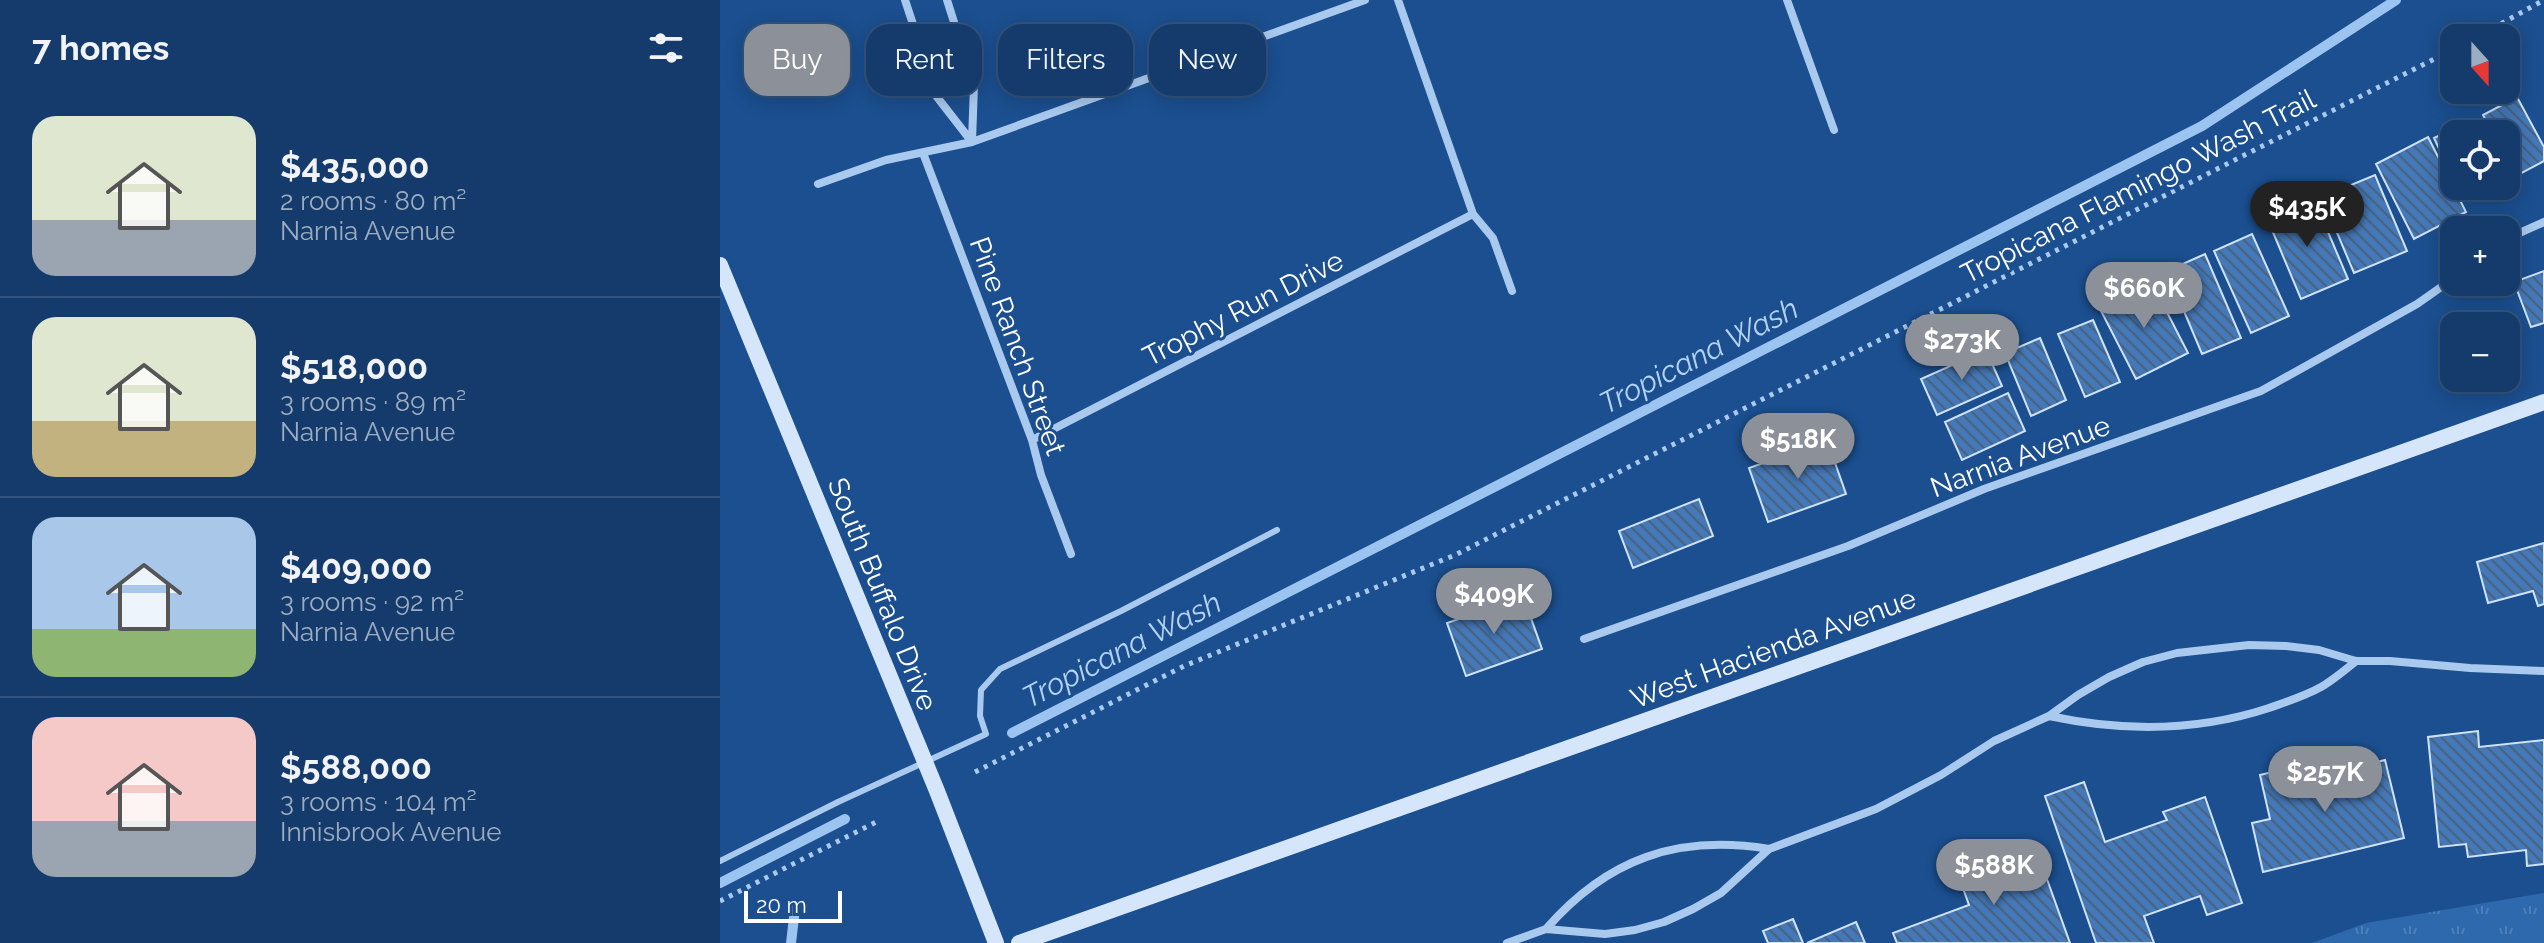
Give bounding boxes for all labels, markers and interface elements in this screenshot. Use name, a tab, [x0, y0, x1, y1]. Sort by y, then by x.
chip: Buy	[744, 24, 850, 96]
chip: Rent	[866, 24, 982, 96]
chip: Filters	[998, 24, 1133, 96]
chip: New	[1149, 24, 1266, 96]
north arrow	[2440, 24, 2520, 104]
map controls	[2440, 24, 2520, 392]
icon: filters	[644, 26, 688, 70]
text: 7 homes	[32, 28, 169, 68]
street label: Tropicana Flamingo Wash Trail	[1955, 82, 2321, 290]
button: locate	[2440, 120, 2520, 200]
text: $435,000	[280, 146, 429, 186]
icon: home	[96, 148, 192, 244]
pin: $435K	[2251, 181, 2363, 249]
text: 2 rooms · 80 m²	[280, 186, 466, 216]
text: $435K	[2268, 192, 2346, 222]
text: Narnia Avenue	[280, 216, 455, 246]
button: +	[2440, 216, 2520, 296]
street label: Pine Ranch Street	[963, 233, 1072, 460]
street label: Trophy Run Drive	[1138, 244, 1349, 373]
pin: $660K	[2088, 262, 2200, 330]
text: $660K	[2103, 273, 2185, 303]
water label: Tropicana Wash	[1594, 290, 1804, 421]
button: −	[2440, 312, 2520, 392]
pin: $273K	[1906, 314, 2018, 382]
text: $273K	[1923, 325, 2001, 355]
text: $518,000	[280, 347, 428, 387]
icon: home	[96, 349, 192, 445]
text: 3 rooms · 89 m²	[280, 387, 466, 417]
street label: Narnia Avenue	[1926, 409, 2115, 504]
pin: $518K	[1742, 413, 1854, 481]
text: Narnia Avenue	[280, 417, 455, 447]
text: $518K	[1760, 424, 1836, 454]
street label: South Buffalo Drive	[821, 473, 944, 715]
text: $409,000	[280, 547, 432, 587]
icon: home	[96, 549, 192, 645]
pin: $409K	[1438, 568, 1550, 636]
text: $409K	[1454, 579, 1534, 609]
street label: West Hacienda Avenue	[1626, 581, 1920, 715]
water label: Tropicana Wash	[1017, 584, 1227, 715]
text: 3 rooms · 92 m²	[280, 587, 464, 617]
text: Narnia Avenue	[280, 617, 455, 647]
pin: $257K	[2269, 746, 2381, 814]
text: $588,000	[280, 747, 432, 787]
icon: home	[96, 749, 192, 845]
text: $257K	[2286, 757, 2364, 787]
text: 3 rooms · 104 m²	[280, 787, 477, 817]
text: Innisbrook Avenue	[280, 817, 502, 847]
pin: $588K	[1938, 839, 2050, 907]
text: $588K	[1954, 850, 2034, 880]
scale bar	[744, 887, 842, 923]
text: 20 m	[756, 892, 807, 918]

